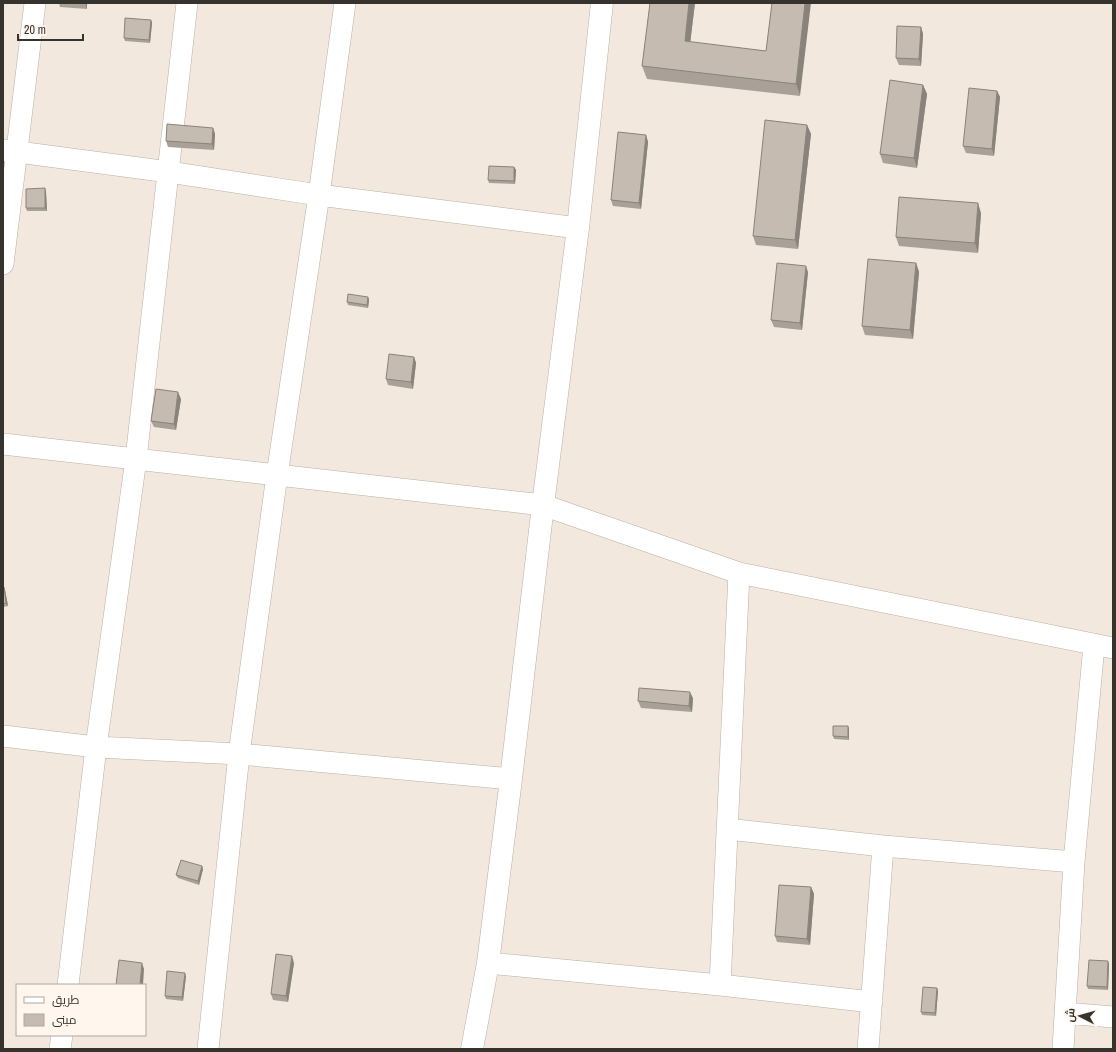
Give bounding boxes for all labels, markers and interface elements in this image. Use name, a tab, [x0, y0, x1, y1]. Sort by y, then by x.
scale bar	[18, 16, 83, 42]
text: 20 m	[24, 22, 46, 38]
legend	[16, 984, 146, 1036]
text: طريق	[52, 992, 80, 1008]
north arrow	[1060, 996, 1100, 1036]
text: ش	[1062, 1007, 1078, 1023]
text: مبنى	[52, 1012, 77, 1028]

